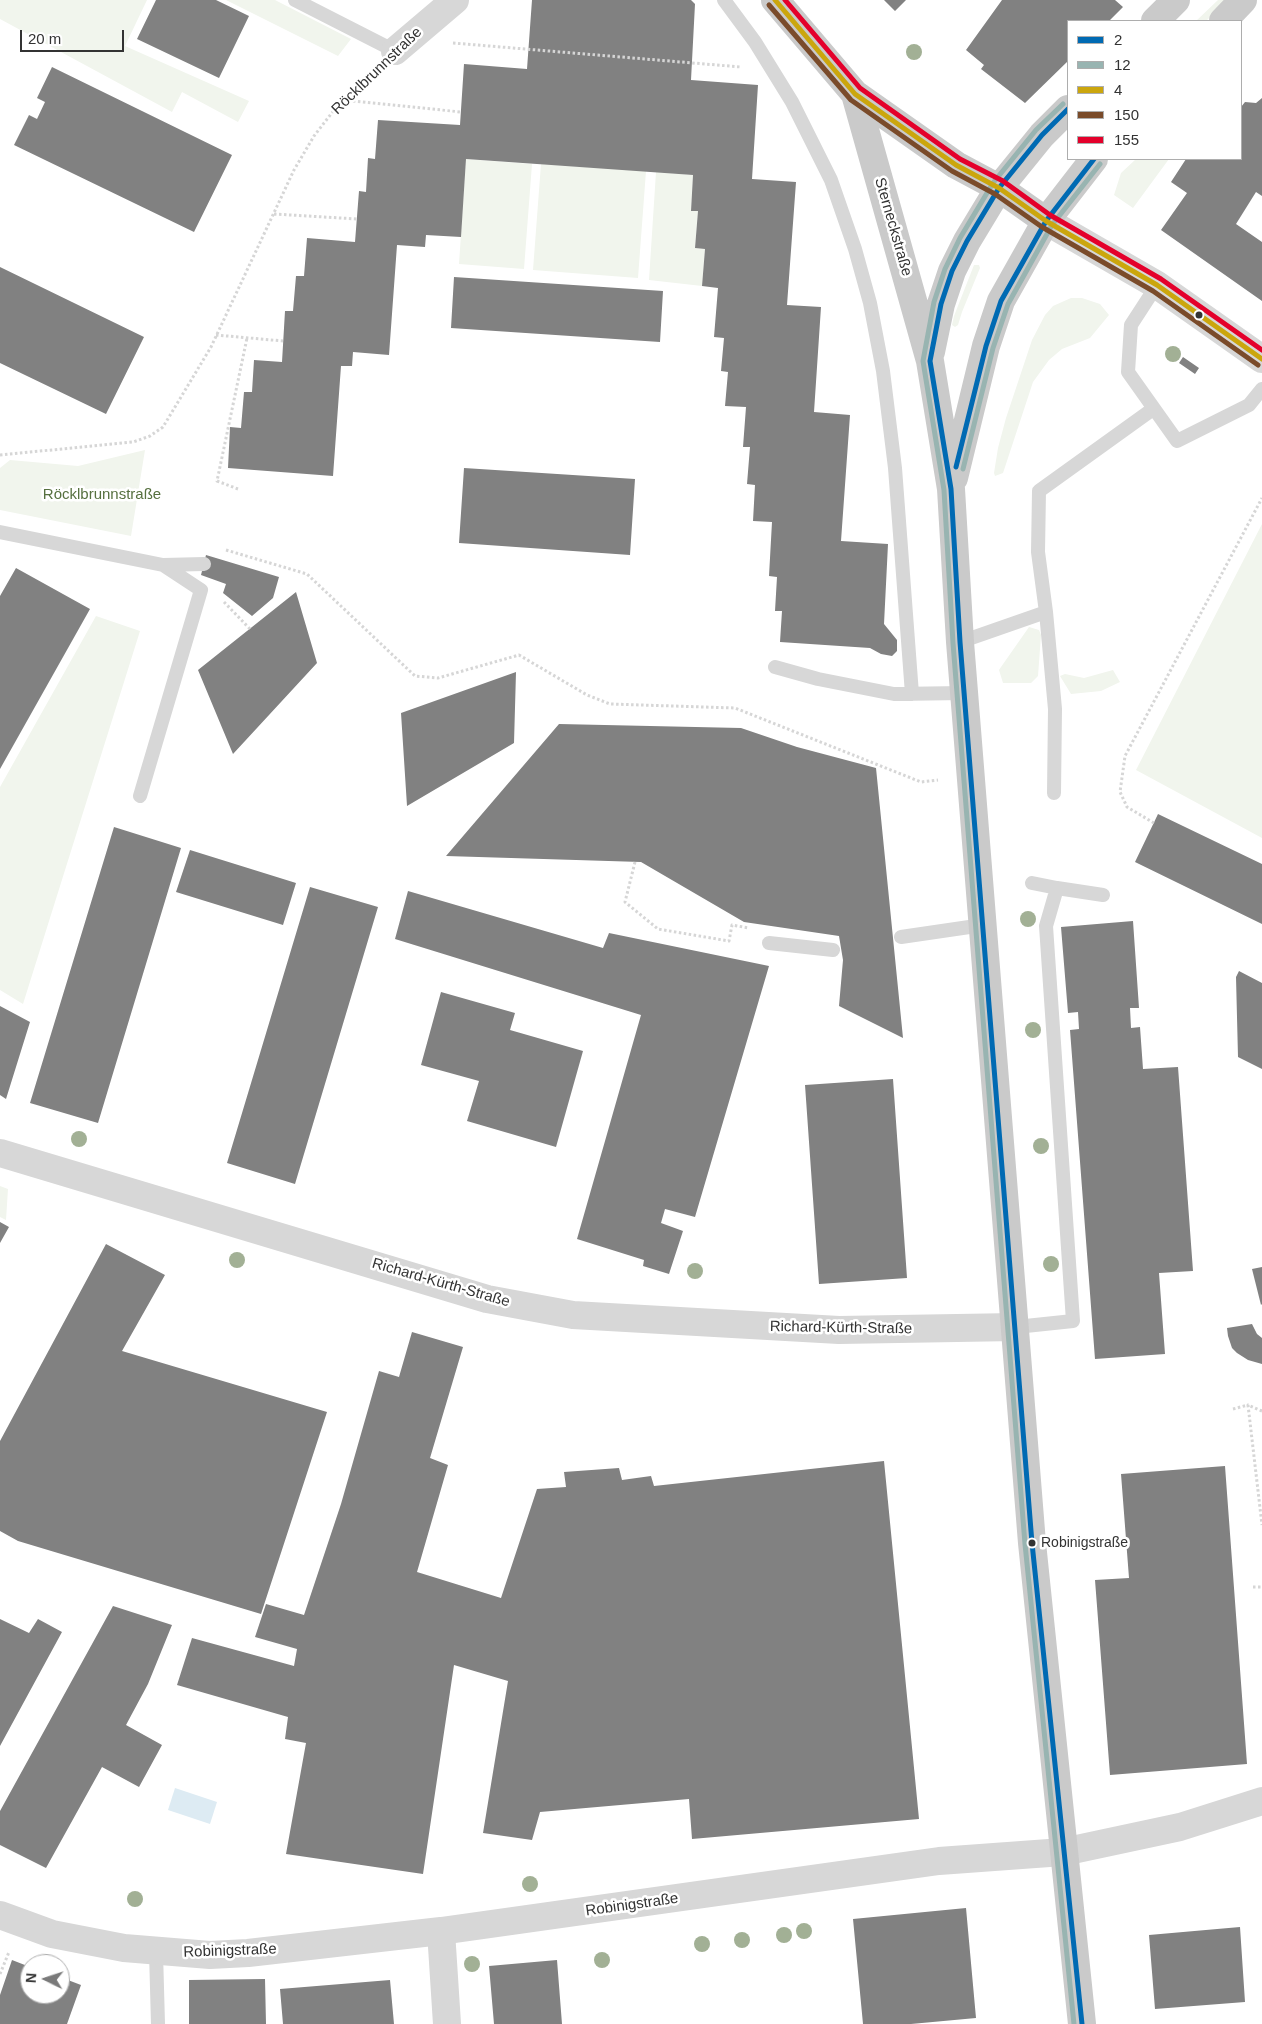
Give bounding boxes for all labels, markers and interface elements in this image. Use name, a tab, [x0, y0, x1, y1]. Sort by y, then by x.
scale bar	[22, 20, 126, 52]
legend	[1067, 20, 1242, 160]
street label: Röcklbrunnstraße	[328, 23, 426, 119]
text: 20 m	[28, 30, 61, 47]
text: 2	[1114, 31, 1122, 48]
text: 12	[1114, 56, 1131, 73]
text: 4	[1114, 81, 1122, 98]
text: 150	[1114, 106, 1139, 123]
text: 155	[1114, 131, 1139, 148]
street label: Sterneckstraße	[870, 176, 916, 278]
unlabelled marker	[1194, 310, 1204, 320]
park label: Röcklbrunnstraße	[43, 486, 161, 504]
street label: Richard-Kürth-Straße	[370, 1255, 512, 1311]
street label: Richard-Kürth-Straße	[770, 1318, 912, 1338]
place label: Robinigstraße	[1041, 1535, 1128, 1551]
marker: Robinigstraße	[1027, 1538, 1037, 1548]
street label: Robinigstraße	[585, 1890, 679, 1920]
street label: Robinigstraße	[183, 1940, 277, 1962]
north arrow	[20, 1954, 70, 2004]
text: N	[23, 1972, 39, 1984]

